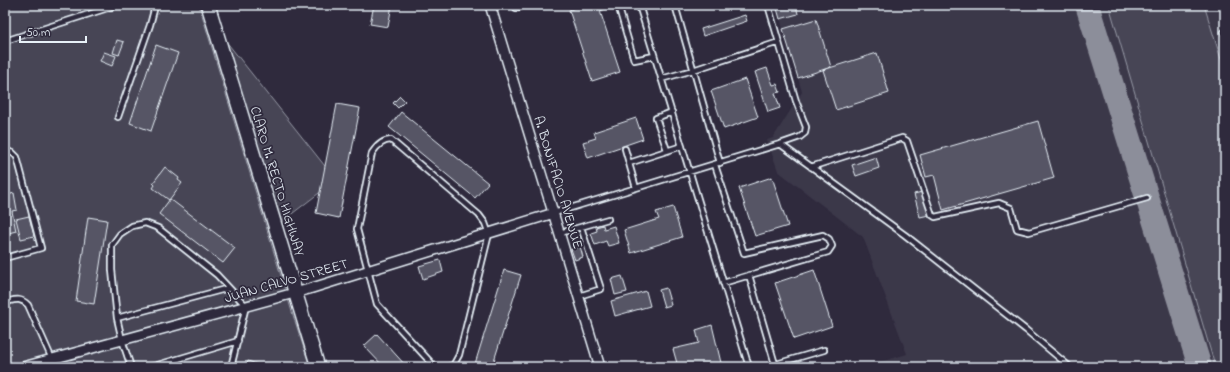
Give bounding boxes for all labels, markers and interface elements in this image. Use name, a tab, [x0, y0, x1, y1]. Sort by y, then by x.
scale bar	[20, 18, 86, 44]
text: 50 m	[26, 24, 50, 42]
street label: CLARO M. RECTO HIGHWAY	[244, 104, 310, 260]
street label: A. BONIFACIO AVENUE	[527, 113, 588, 252]
street label: JUAN CALVO STREET	[222, 254, 351, 309]

